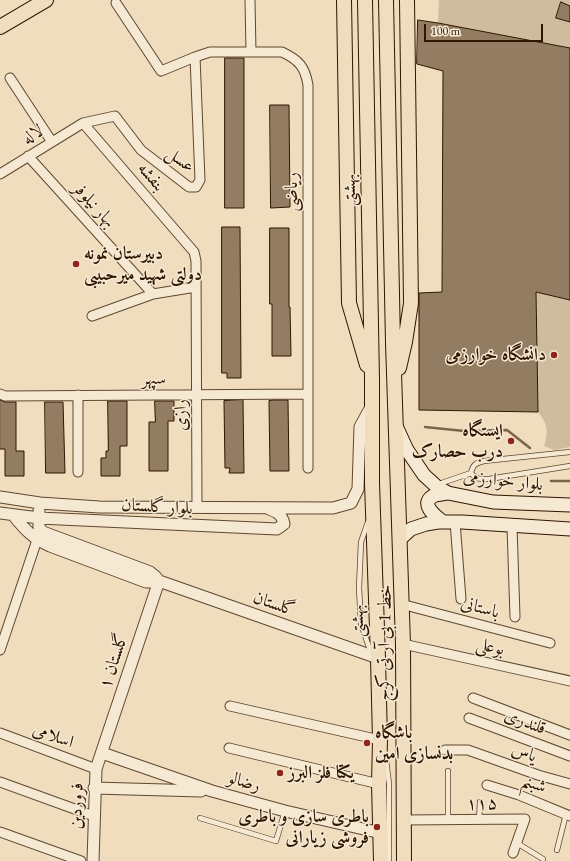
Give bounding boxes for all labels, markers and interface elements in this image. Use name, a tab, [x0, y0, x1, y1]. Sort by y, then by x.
scale bar	[426, 16, 545, 42]
text: 100 m	[431, 23, 460, 39]
street label: لاله	[18, 120, 48, 150]
street label: عسل	[161, 142, 199, 178]
street label: بنفشه	[133, 158, 169, 196]
street label: ریاضی	[281, 172, 303, 212]
street label: بهشتى	[339, 173, 361, 207]
street label: بهار نیلوفر	[68, 178, 120, 232]
place label: دبیرستان نمونه دولتی شهید میرحبیبی	[84, 243, 202, 286]
marker: دبیرستان نمونه دولتی شهید میرحبیبی	[71, 259, 81, 269]
place label: دانشگاه خوارزمی	[446, 344, 546, 366]
marker: دانشگاه خوارزمی	[549, 350, 559, 360]
street label: سپهر	[142, 368, 166, 390]
street label: رازی	[170, 399, 192, 431]
place label: ایستگاه درب حصارک	[412, 420, 503, 462]
marker: ایستگاه درب حصارک	[506, 436, 516, 446]
street label: بلوار خوارزمی	[462, 466, 544, 496]
street label: بلوار گلستان	[121, 494, 193, 520]
street label: خط 1 بی آر تی کرج	[373, 585, 397, 701]
street label: گلستان	[250, 587, 298, 621]
street label: باستانی	[458, 592, 502, 624]
street label: بهشتی	[347, 604, 369, 638]
street label: گلستان ۱	[95, 630, 133, 692]
street label: بوعلی	[474, 633, 506, 661]
street label: قلندری	[501, 704, 549, 740]
street label: اسلامی	[30, 719, 76, 753]
place label: باشگاه بدنسازی امین	[375, 722, 453, 764]
marker: باشگاه بدنسازی امین	[362, 738, 372, 748]
street label: یاس	[508, 739, 540, 767]
place label: یکتا فلز البرز	[288, 762, 354, 784]
street label: رضالو	[225, 767, 263, 797]
marker: یکتا فلز البرز	[275, 768, 285, 778]
street label: شبنم	[519, 769, 549, 799]
street label: فروردین	[65, 782, 89, 830]
street label: ۱۱۵	[466, 793, 498, 815]
place label: باطری سازی و باطری فروشی زیارانی	[238, 806, 369, 848]
marker: باطری سازی و باطری فروشی زیارانی	[372, 822, 382, 832]

